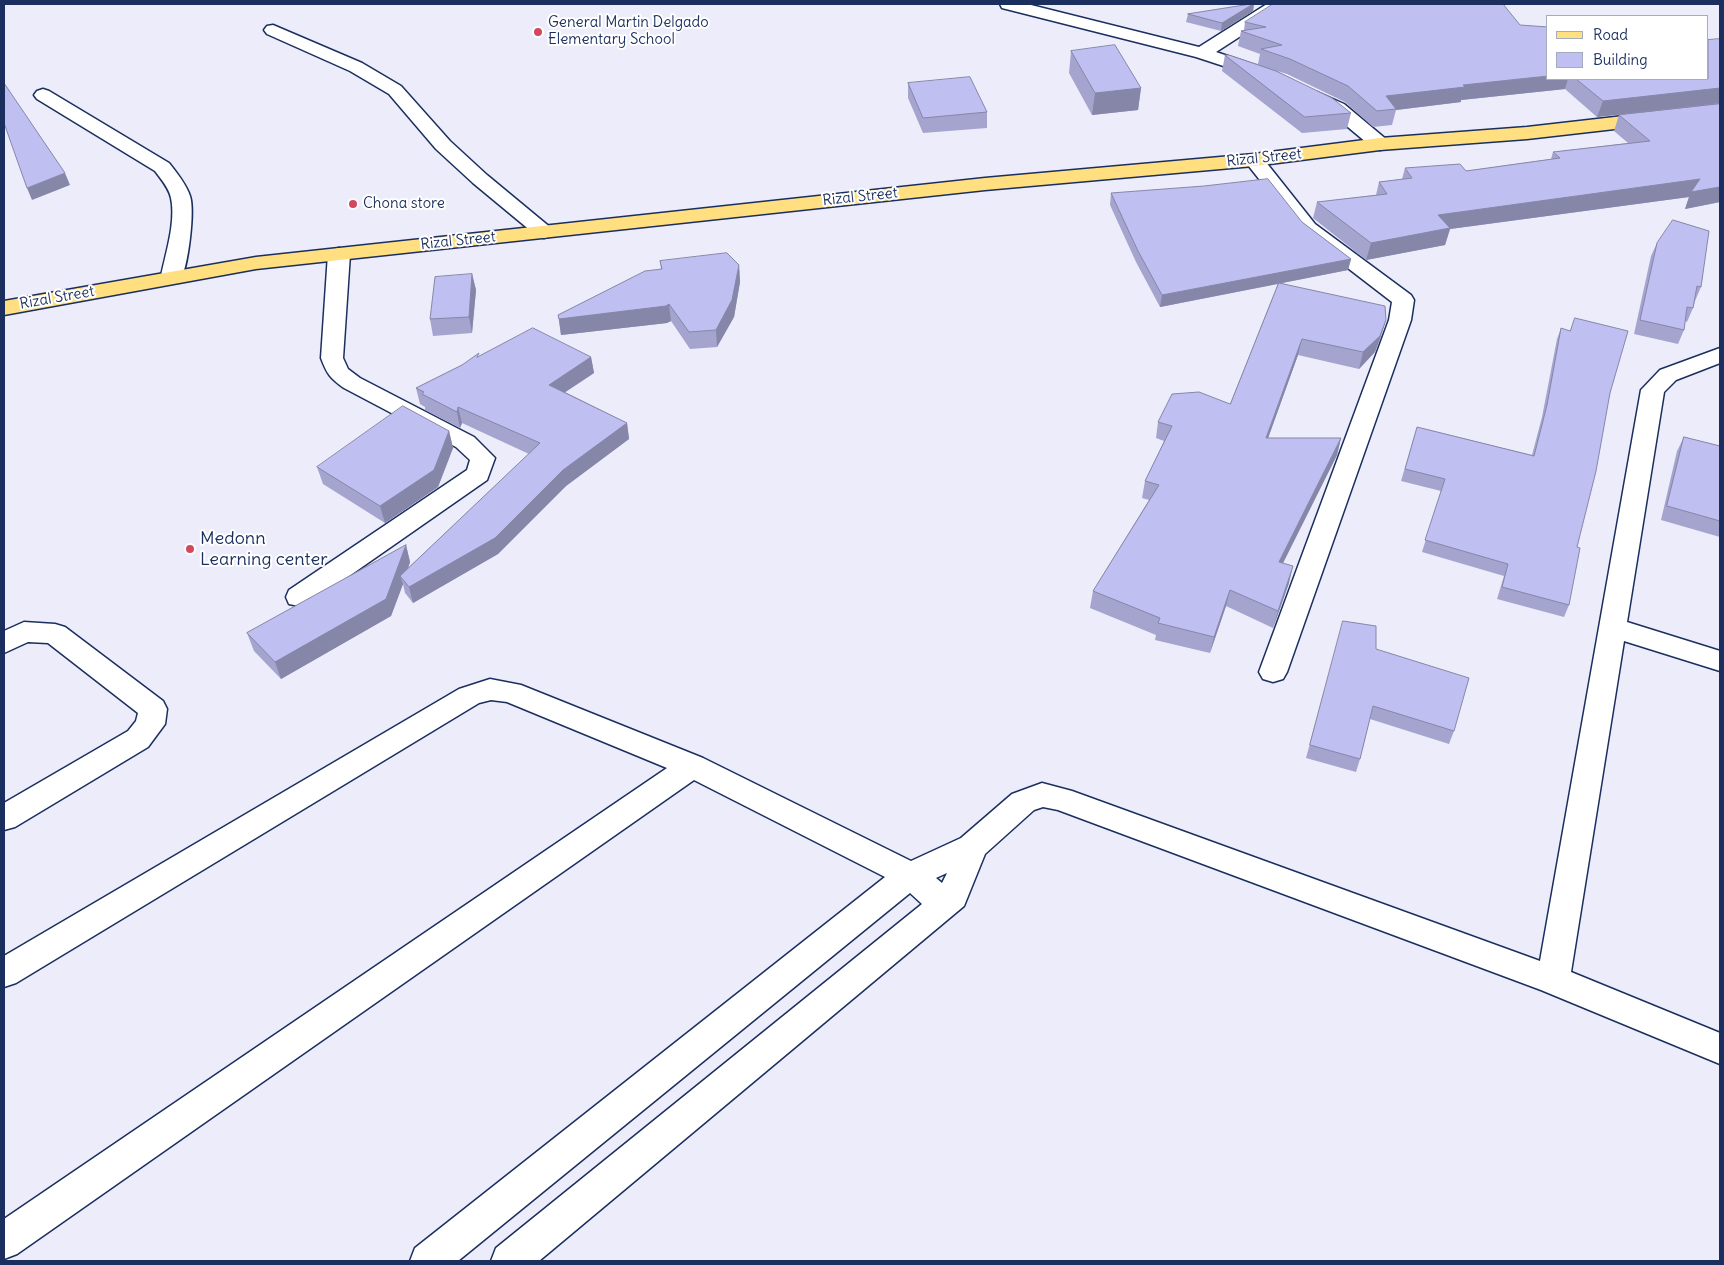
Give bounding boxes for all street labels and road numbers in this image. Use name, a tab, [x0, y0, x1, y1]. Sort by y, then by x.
street label: Rizal Street	[1226, 145, 1302, 171]
street label: Rizal Street	[822, 184, 898, 210]
street label: Rizal Street	[420, 228, 496, 254]
street label: Rizal Street	[18, 283, 96, 313]

